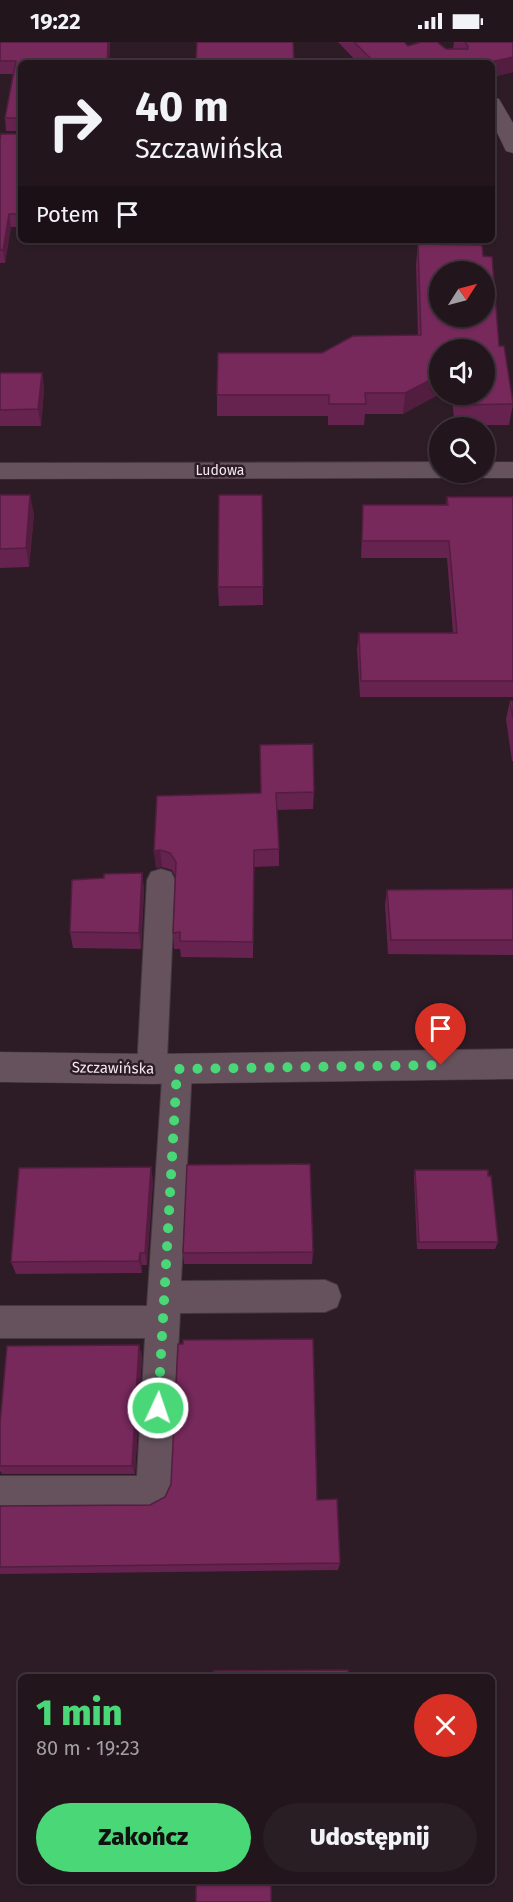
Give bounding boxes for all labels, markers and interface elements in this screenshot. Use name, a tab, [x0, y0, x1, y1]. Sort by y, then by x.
text: 19:22	[30, 8, 81, 35]
text: 40 m	[135, 82, 229, 132]
icon: right	[36, 84, 114, 162]
text: Szczawińska	[135, 133, 283, 165]
icon: arrive	[111, 198, 144, 231]
text: Potem	[36, 201, 99, 228]
north arrow	[429, 261, 495, 327]
map controls	[429, 261, 495, 483]
button: sound	[429, 339, 495, 405]
button: search	[429, 417, 495, 483]
street label: Ludowa	[196, 462, 244, 479]
pin	[415, 1003, 466, 1065]
icon: arrive	[424, 1012, 457, 1045]
street label: Szczawińska	[72, 1058, 154, 1078]
position arrow	[126, 1376, 190, 1440]
text: 1 min	[36, 1691, 122, 1735]
button: close	[414, 1694, 477, 1757]
text: 80 m · 19:23	[36, 1736, 140, 1760]
button: Zakończ	[36, 1803, 251, 1872]
button: Udostępnij	[263, 1803, 477, 1872]

